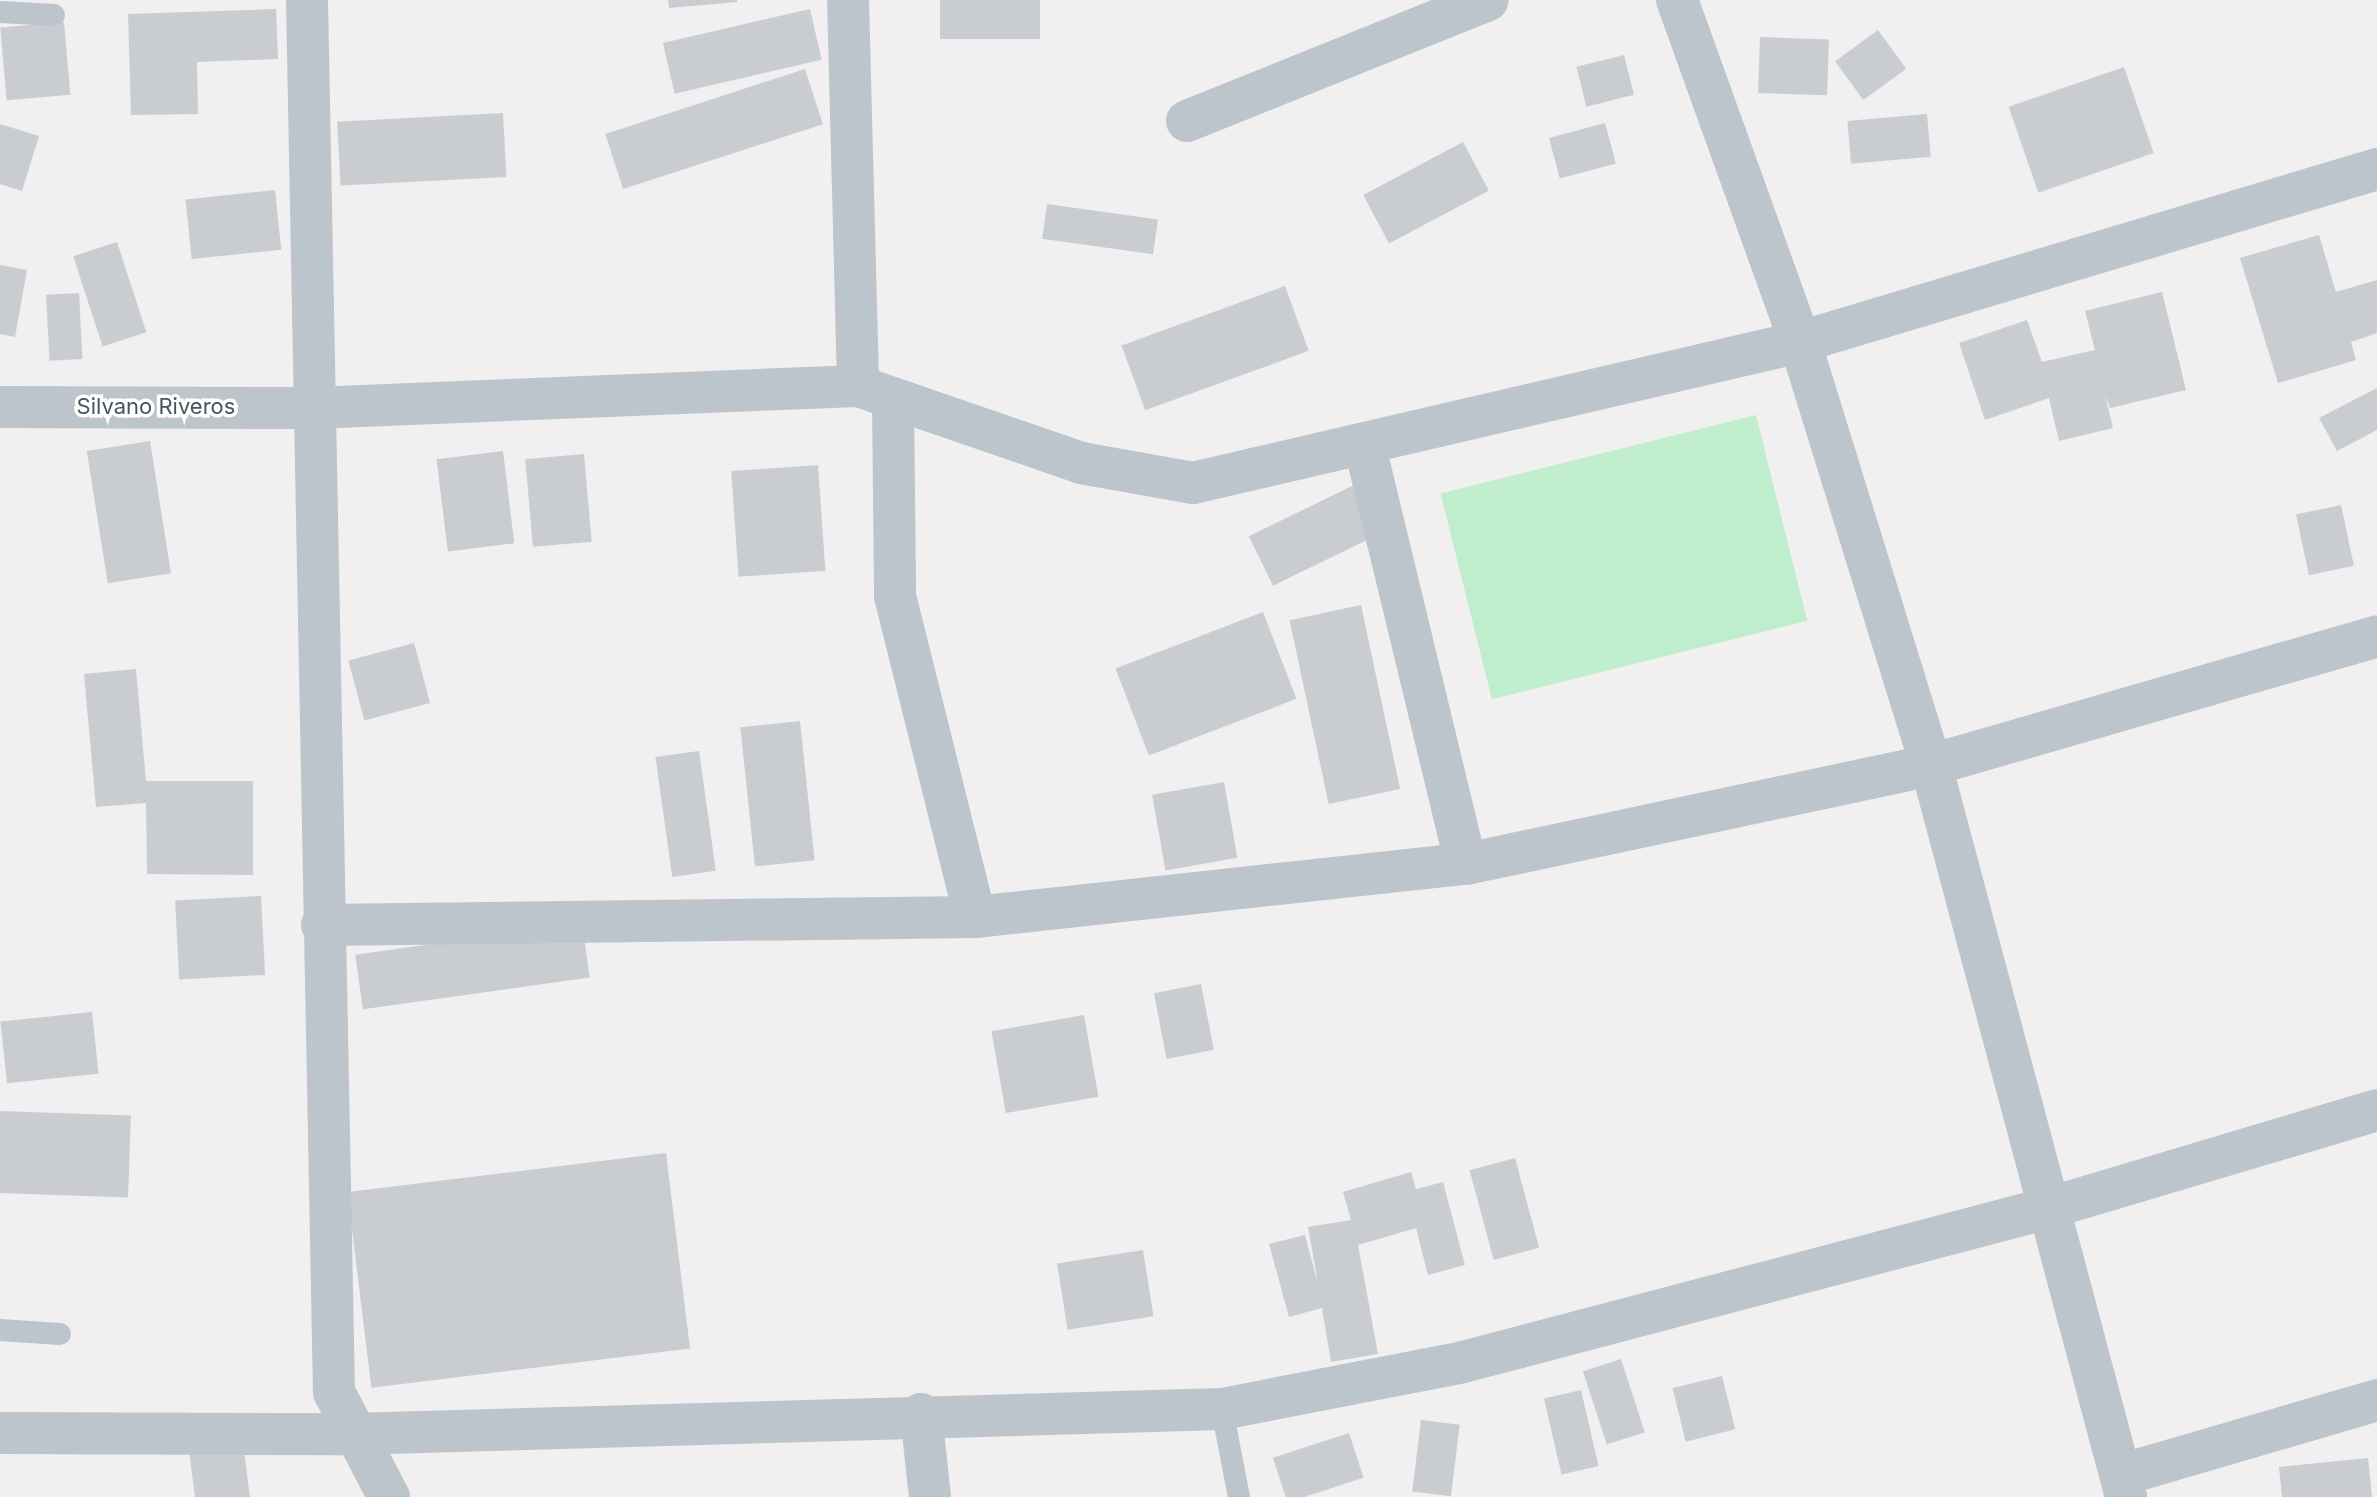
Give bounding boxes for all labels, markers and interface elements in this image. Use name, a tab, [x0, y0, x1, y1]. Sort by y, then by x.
street label: Silvano Riveros	[77, 394, 235, 420]

